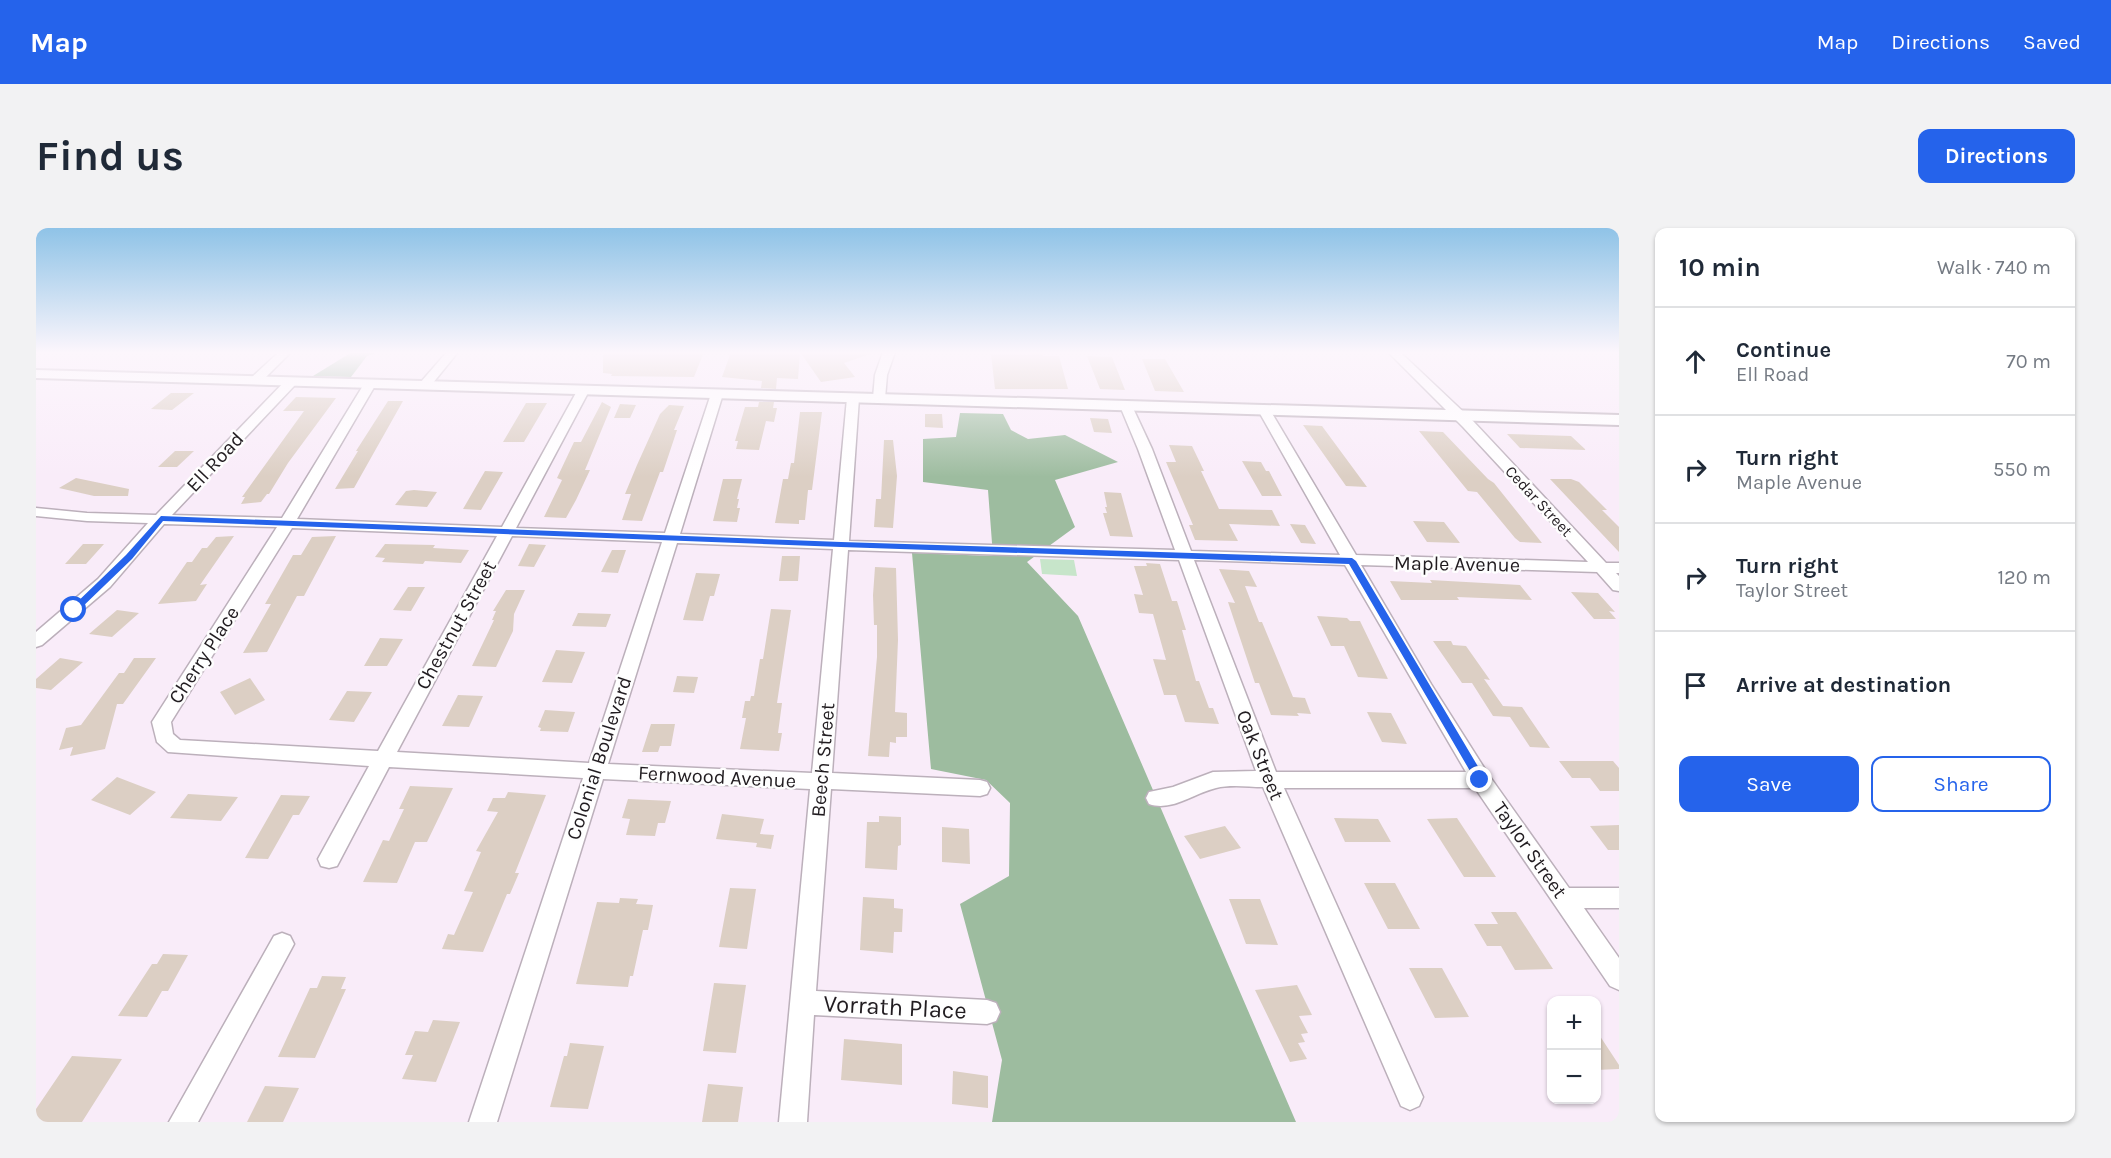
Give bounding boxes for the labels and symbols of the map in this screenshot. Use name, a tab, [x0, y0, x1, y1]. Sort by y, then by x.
street label: Ell Road	[182, 427, 248, 497]
street label: Cedar Street	[1501, 462, 1577, 540]
street label: Maple Avenue	[1394, 551, 1520, 577]
street label: Chestnut Street	[411, 556, 501, 694]
route start	[60, 596, 86, 622]
street label: Cherry Place	[164, 602, 244, 708]
street label: Colonial Boulevard	[562, 673, 636, 843]
street label: Beech Street	[807, 701, 840, 818]
street label: Oak Street	[1232, 707, 1289, 804]
street label: Fernwood Avenue	[637, 761, 797, 793]
route end	[1466, 766, 1492, 792]
street label: Taylor Street	[1488, 798, 1572, 903]
street label: Vorrath Place	[823, 989, 967, 1025]

